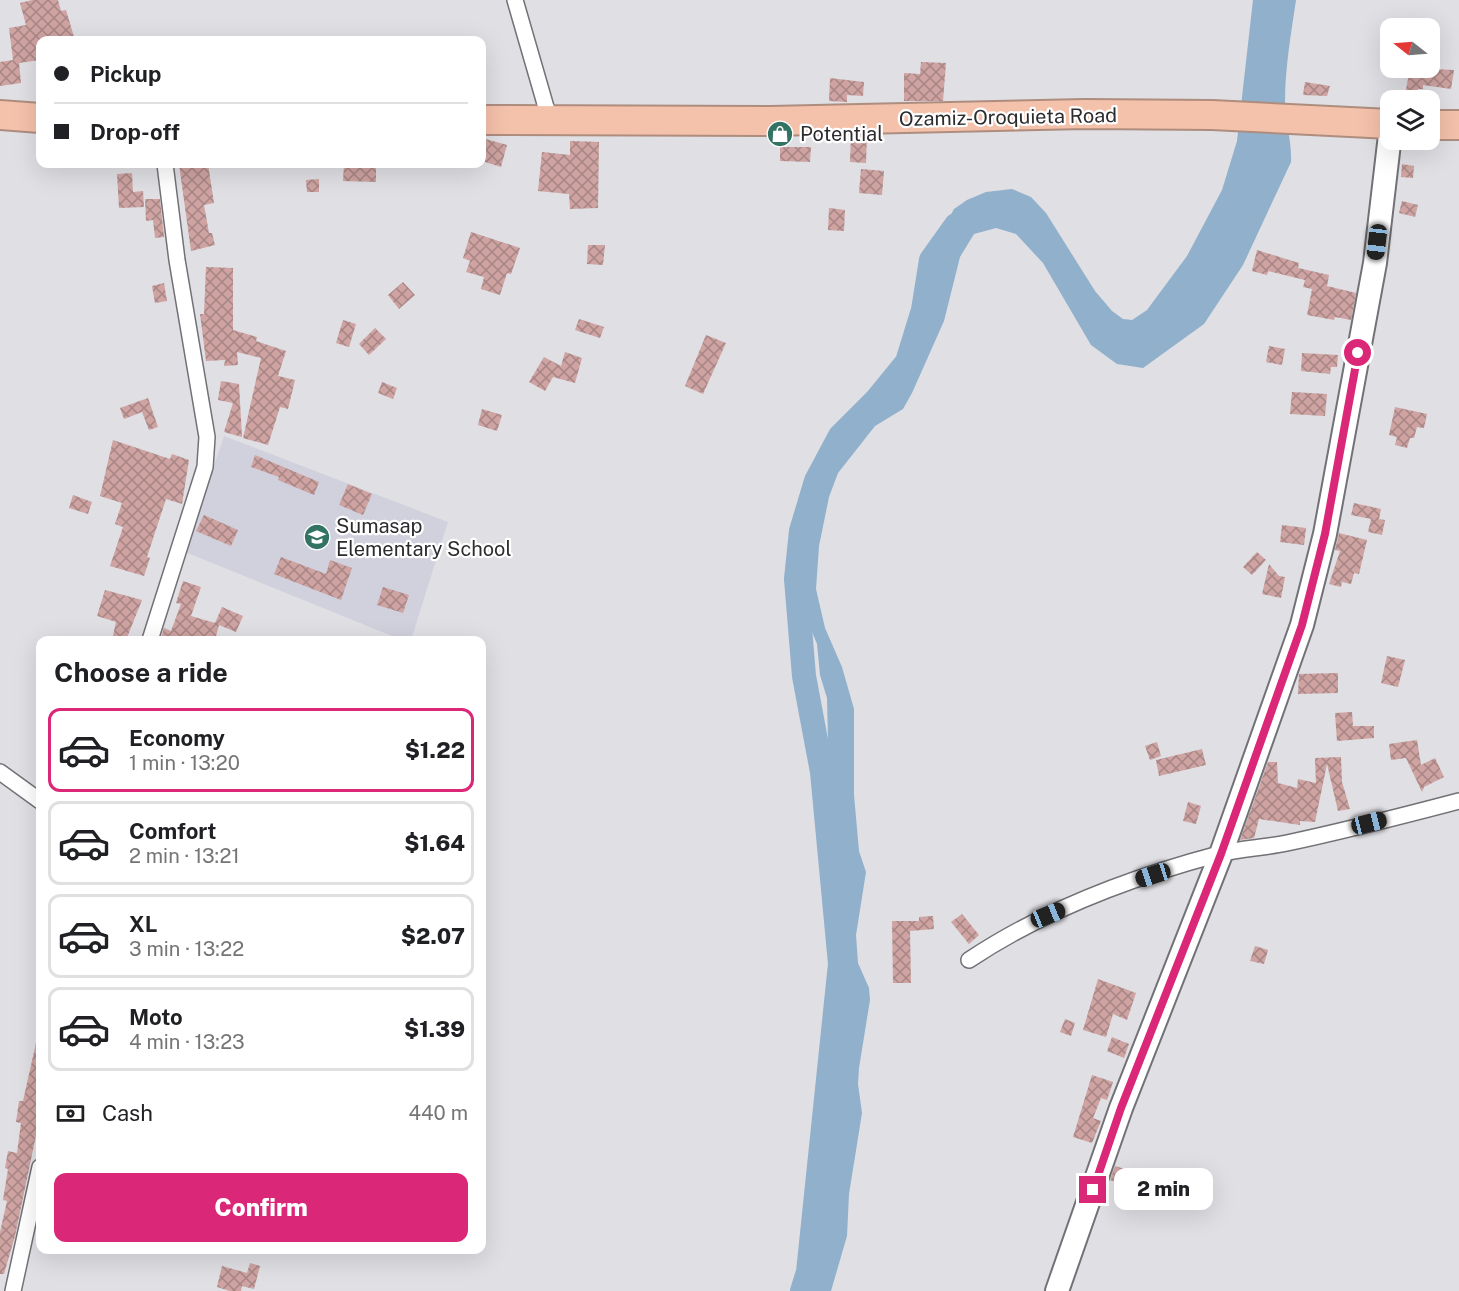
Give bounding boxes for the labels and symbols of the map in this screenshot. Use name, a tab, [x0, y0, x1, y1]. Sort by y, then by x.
north arrow	[1380, 18, 1440, 78]
street label: Ozamiz-Oroquieta Road	[899, 103, 1117, 131]
shop icon: Potential	[765, 119, 795, 149]
place label: Potential	[800, 122, 883, 146]
car	[1366, 223, 1388, 261]
route start	[1344, 339, 1371, 366]
place label: Sumasap Elementary School	[336, 514, 511, 561]
school or university icon: Sumasap Elementary School	[302, 522, 332, 552]
car	[1349, 810, 1389, 836]
car	[1133, 861, 1173, 889]
car	[1028, 900, 1068, 930]
callout: 2 min	[1114, 1169, 1213, 1211]
route end	[1079, 1176, 1106, 1203]

